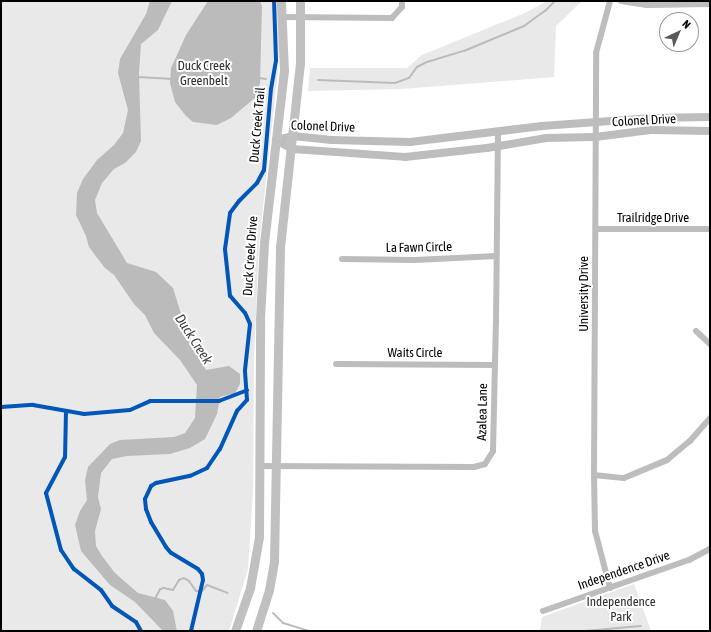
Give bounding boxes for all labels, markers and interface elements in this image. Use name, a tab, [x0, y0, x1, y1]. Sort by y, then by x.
north arrow	[659, 12, 699, 52]
text: N	[680, 18, 693, 31]
park label: Duck Creek Greenbelt	[177, 59, 231, 90]
street label: Duck Creek Trail	[247, 87, 269, 163]
street label: Colonel Drive	[612, 112, 676, 130]
street label: Colonel Drive	[291, 118, 355, 136]
street label: Trailridge Drive	[617, 210, 689, 226]
street label: Duck Creek Drive	[240, 216, 262, 296]
street label: La Fawn Circle	[386, 240, 452, 256]
street label: University Drive	[576, 256, 592, 332]
water label: Duck Creek	[172, 311, 216, 367]
street label: Waits Circle	[388, 345, 442, 361]
street label: Azalea Lane	[475, 383, 491, 441]
street label: Independence Drive	[576, 548, 672, 594]
park label: Independence Park	[586, 595, 656, 626]

